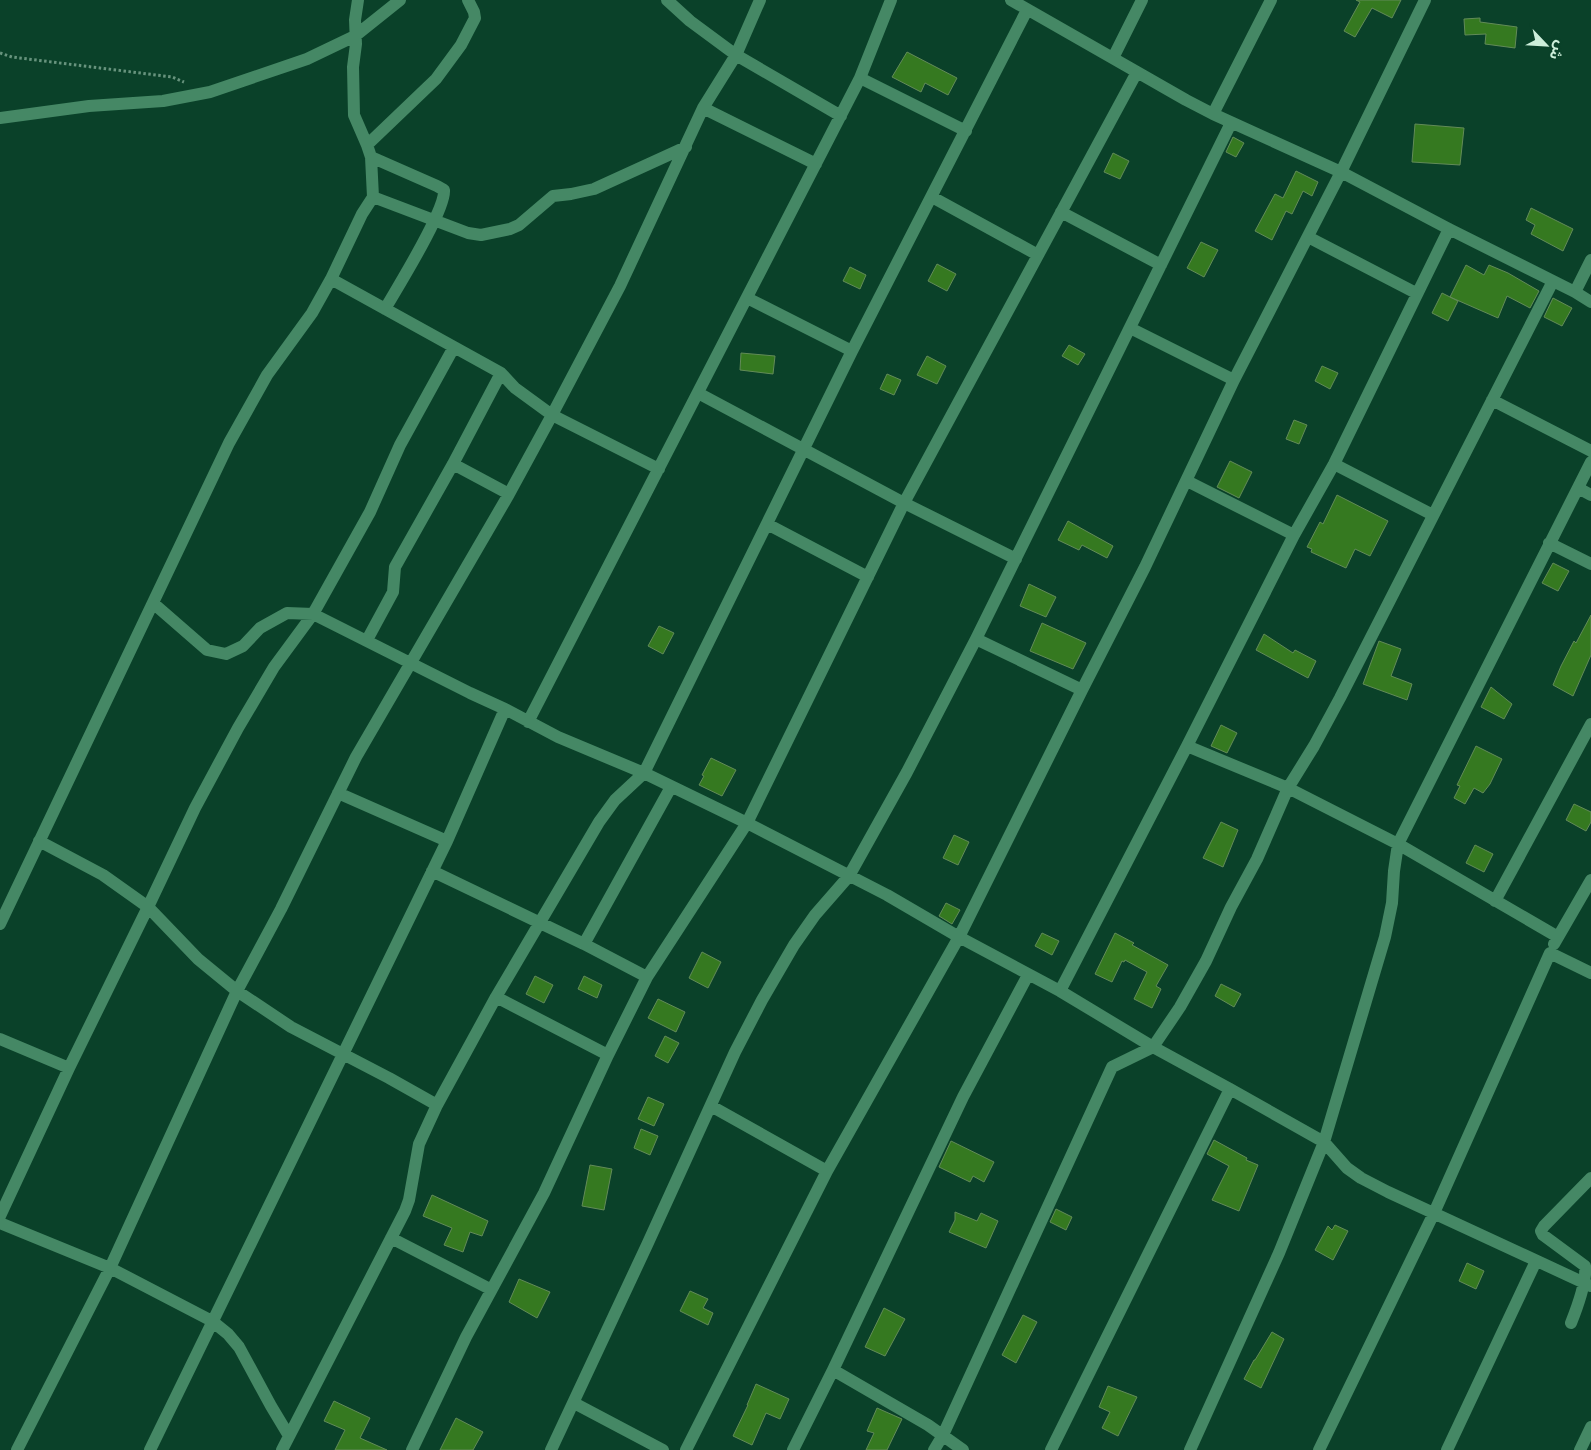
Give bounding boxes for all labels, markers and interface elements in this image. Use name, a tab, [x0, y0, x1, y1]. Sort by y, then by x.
north arrow	[1521, 20, 1571, 70]
text: ش	[1544, 37, 1570, 63]

